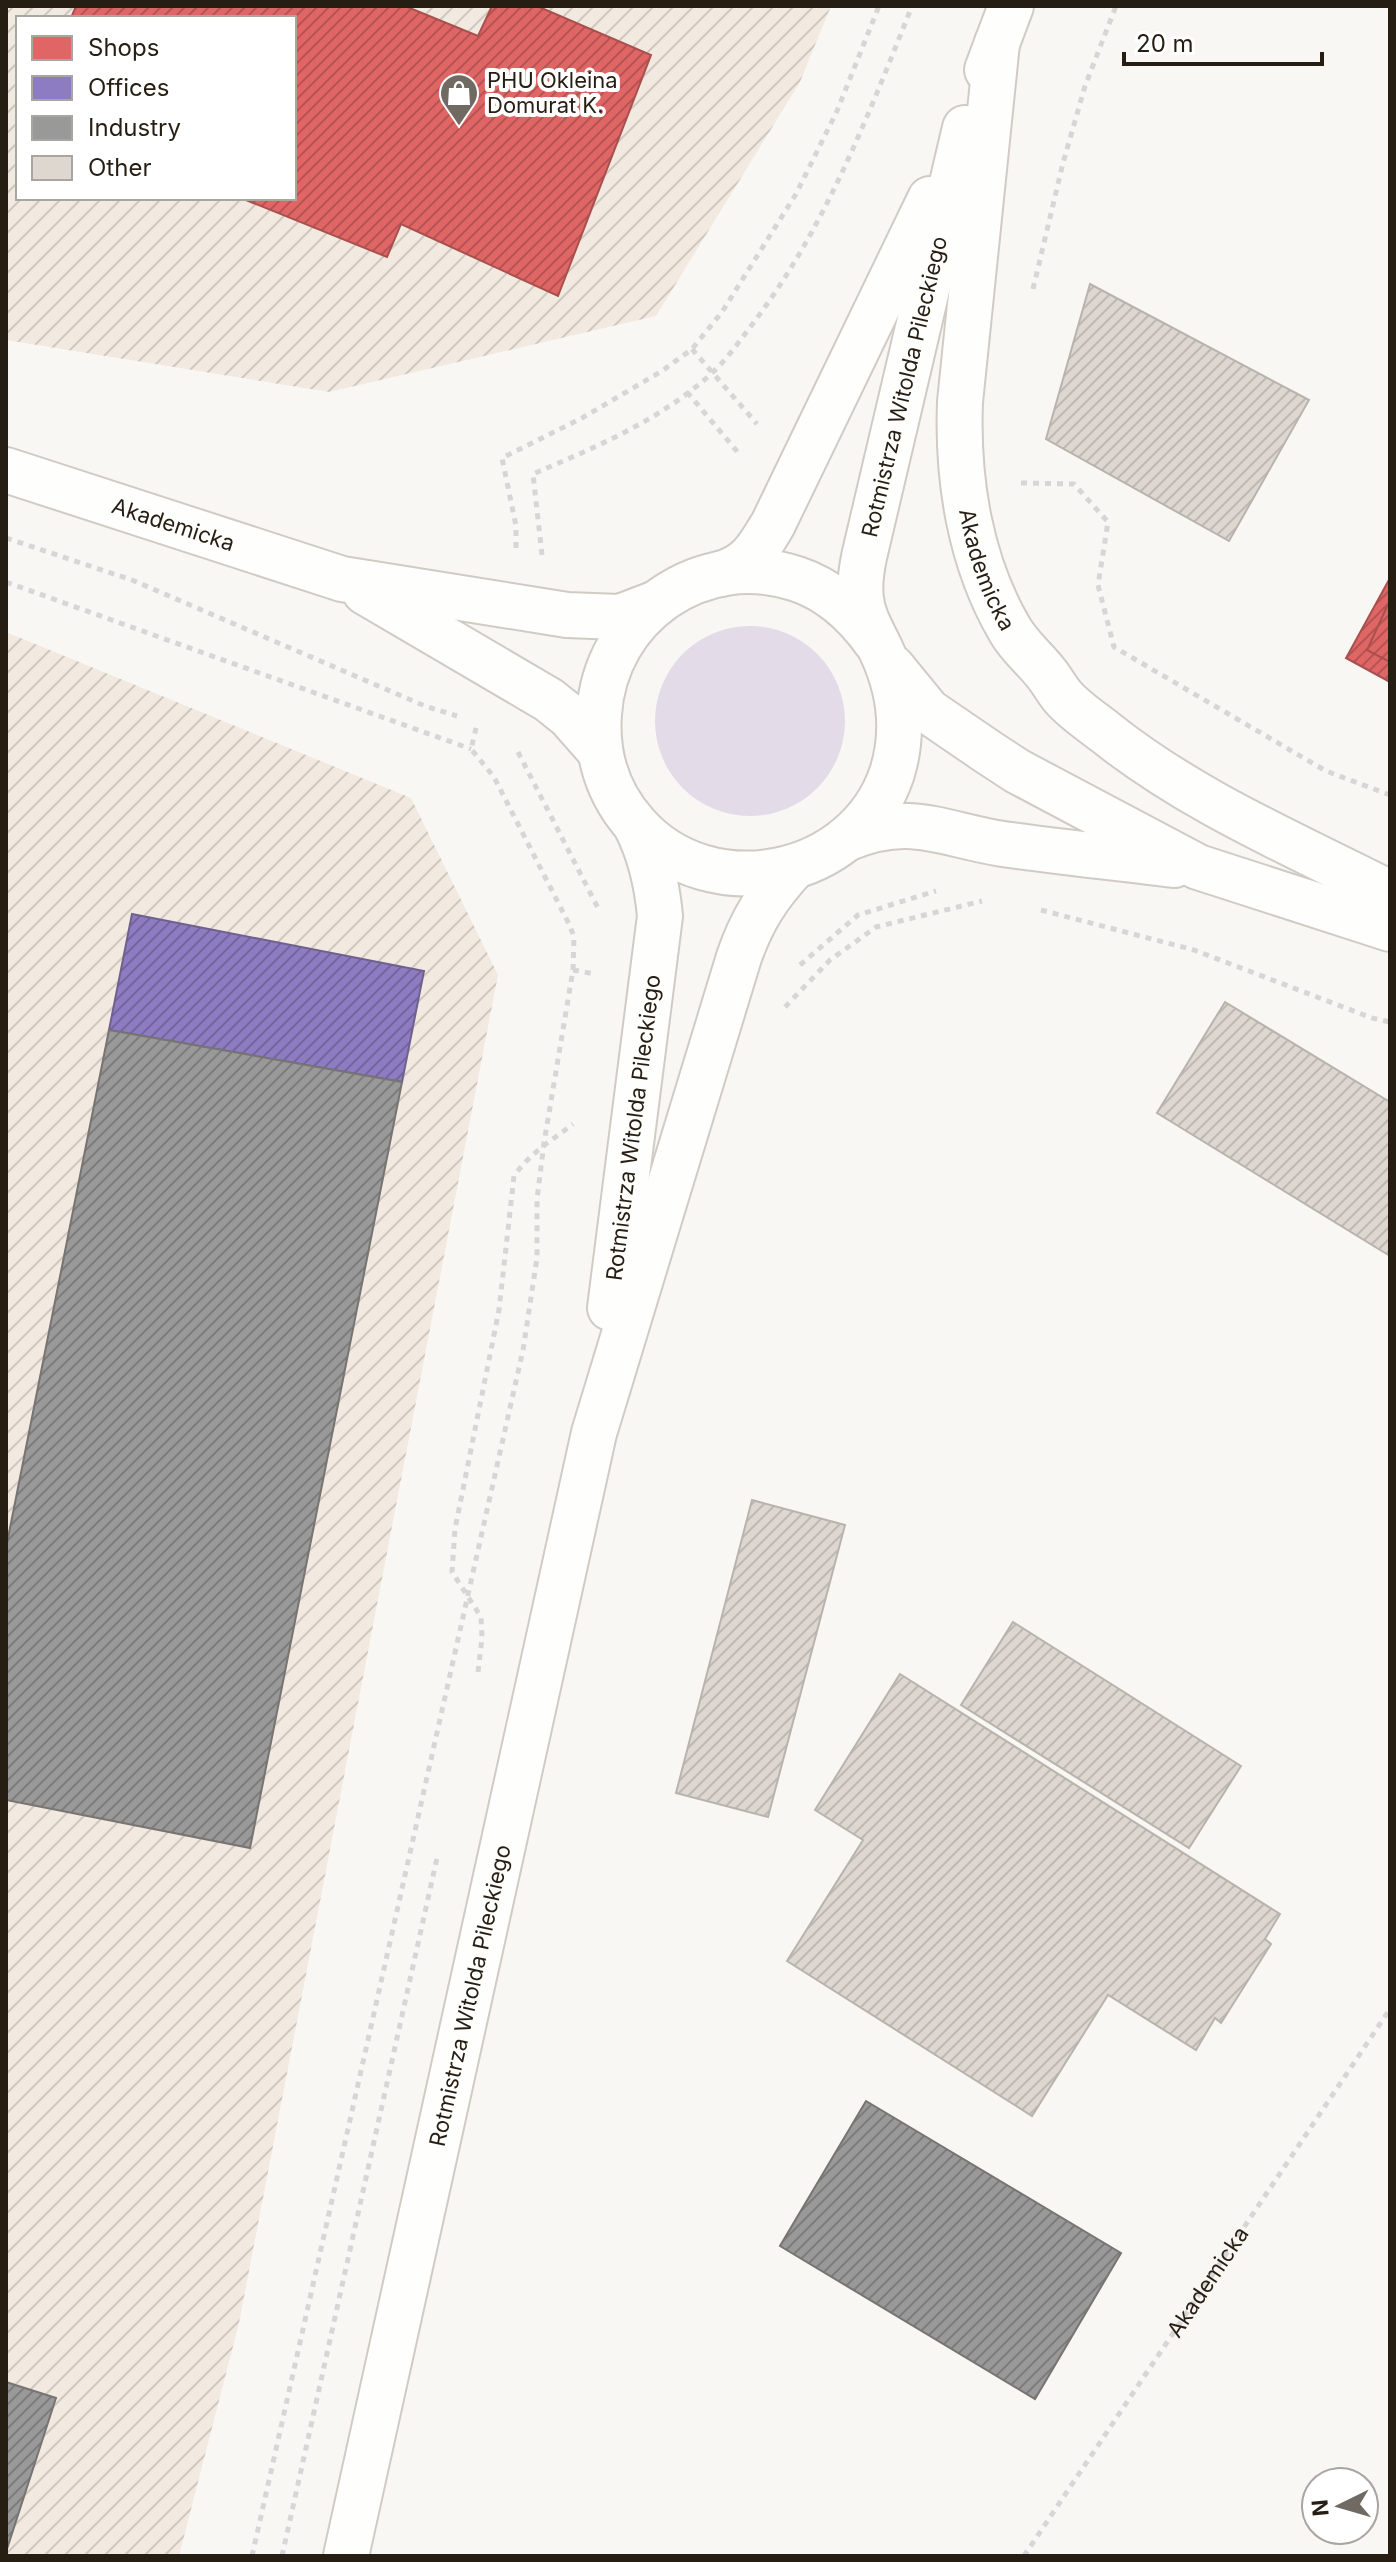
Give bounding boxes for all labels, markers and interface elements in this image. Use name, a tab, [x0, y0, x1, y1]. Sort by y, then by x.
legend	[16, 16, 296, 200]
scale bar	[1124, 16, 1322, 66]
text: 20 m	[1136, 29, 1194, 58]
text: Shops	[88, 33, 159, 62]
place label: PHU Okleina Domurat K.	[487, 67, 618, 118]
shop icon: PHU Okleina Domurat K.	[438, 72, 480, 127]
text: Offices	[88, 73, 169, 102]
text: Industry	[88, 113, 181, 142]
text: Other	[88, 153, 151, 182]
street label: Rotmistrza Witolda Pileckiego	[856, 234, 952, 540]
street label: Akademicka	[109, 492, 238, 556]
street label: Akademicka	[954, 506, 1020, 635]
street label: Rotmistrza Witolda Pileckiego	[601, 973, 665, 1282]
street label: Rotmistrza Witolda Pileckiego	[424, 1842, 516, 2149]
street label: Akademicka	[1161, 2221, 1254, 2342]
north arrow	[1300, 2466, 1380, 2546]
text: N	[1306, 2498, 1334, 2517]

